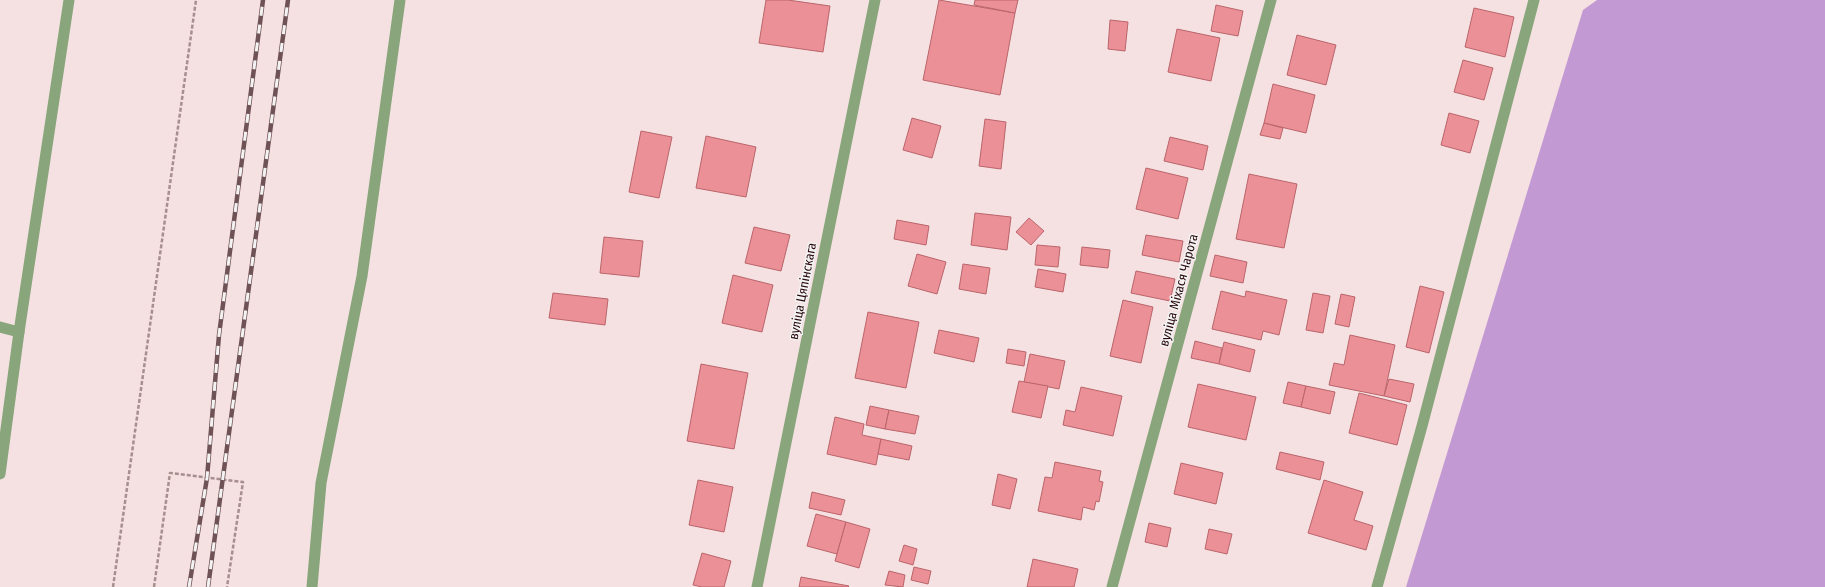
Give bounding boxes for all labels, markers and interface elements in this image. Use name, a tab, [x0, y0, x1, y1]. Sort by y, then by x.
street label: вуліца Міхася Чарота	[1156, 232, 1201, 348]
street label: вуліца Цяпінскага	[786, 241, 819, 341]

